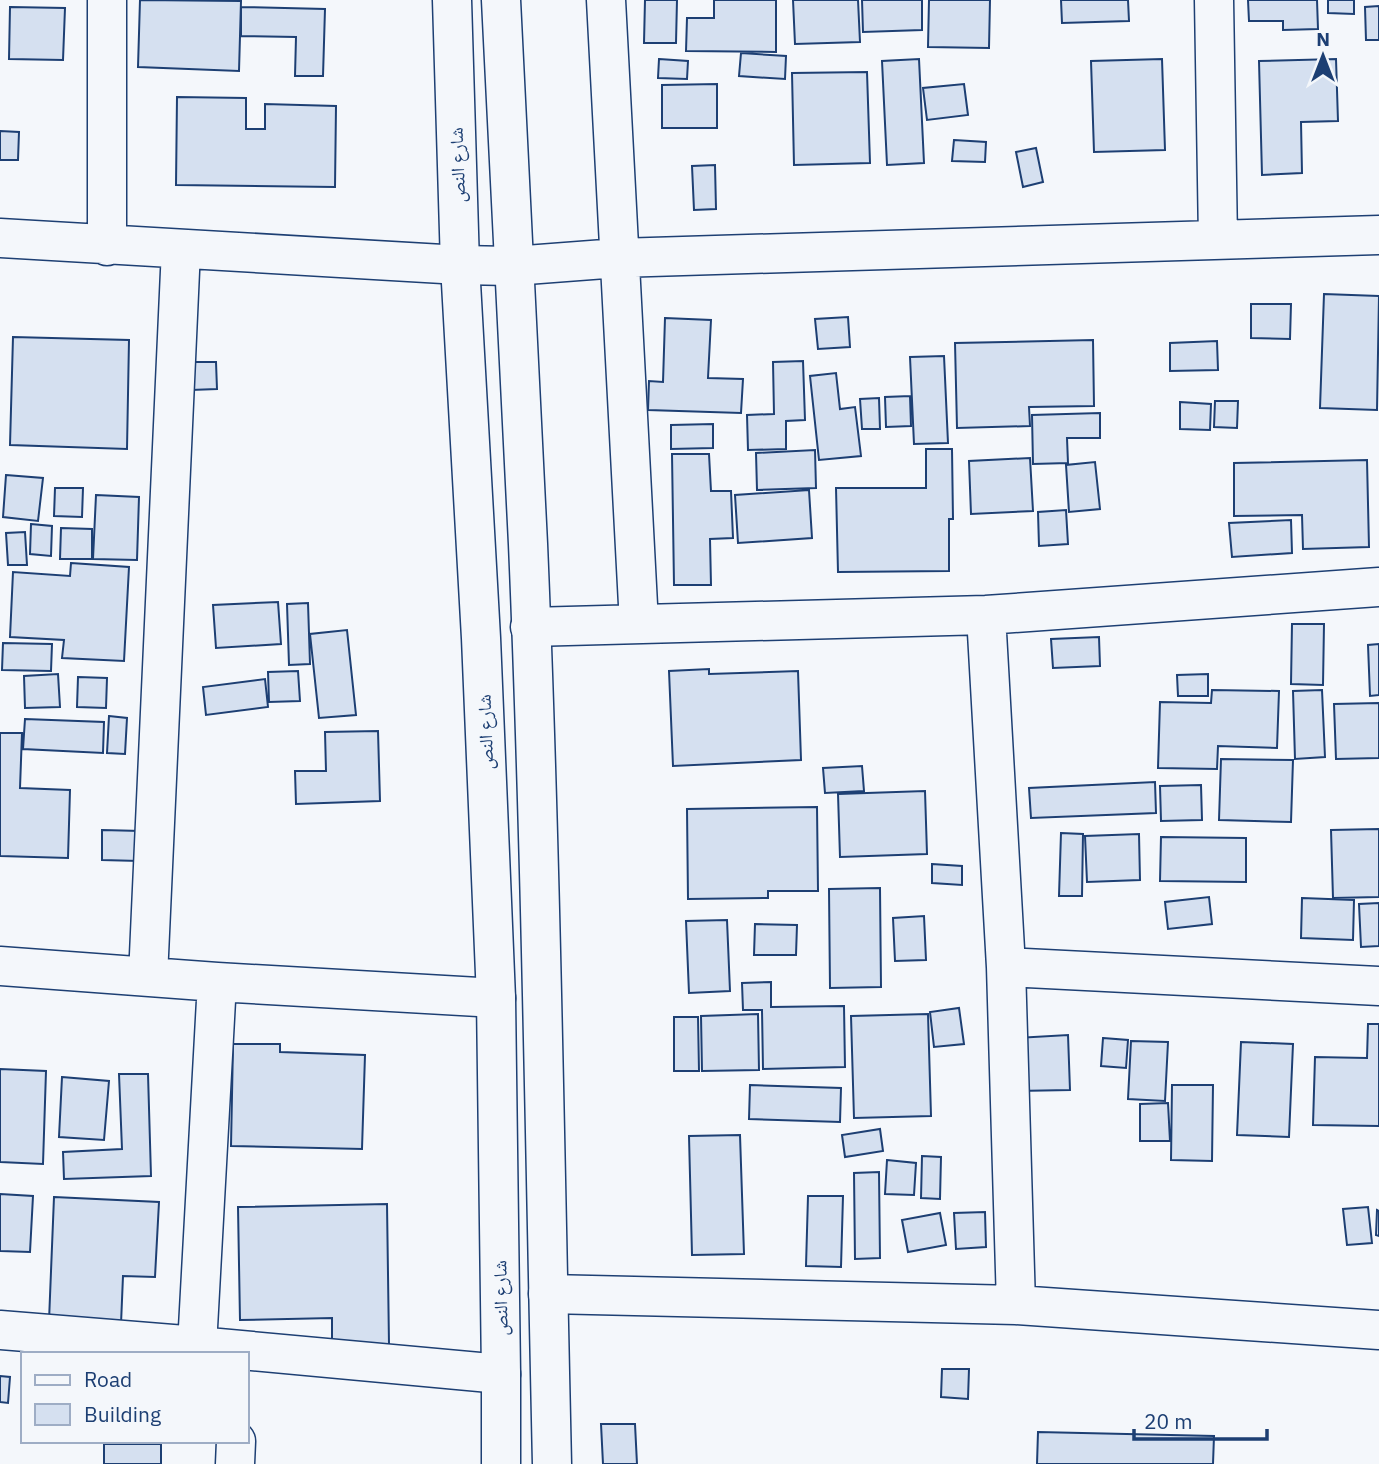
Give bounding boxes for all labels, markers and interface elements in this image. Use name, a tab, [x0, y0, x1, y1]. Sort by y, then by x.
north arrow	[1288, 21, 1358, 91]
text: N	[1316, 27, 1330, 51]
street label: شارع النص	[444, 127, 470, 203]
street label: شارع النص	[472, 694, 498, 770]
street label: شارع النص	[487, 1260, 513, 1336]
legend	[21, 1352, 248, 1443]
text: Road	[84, 1365, 132, 1393]
scale bar	[1134, 1398, 1267, 1442]
text: Building	[84, 1400, 161, 1428]
text: 20 m	[1144, 1407, 1193, 1435]

